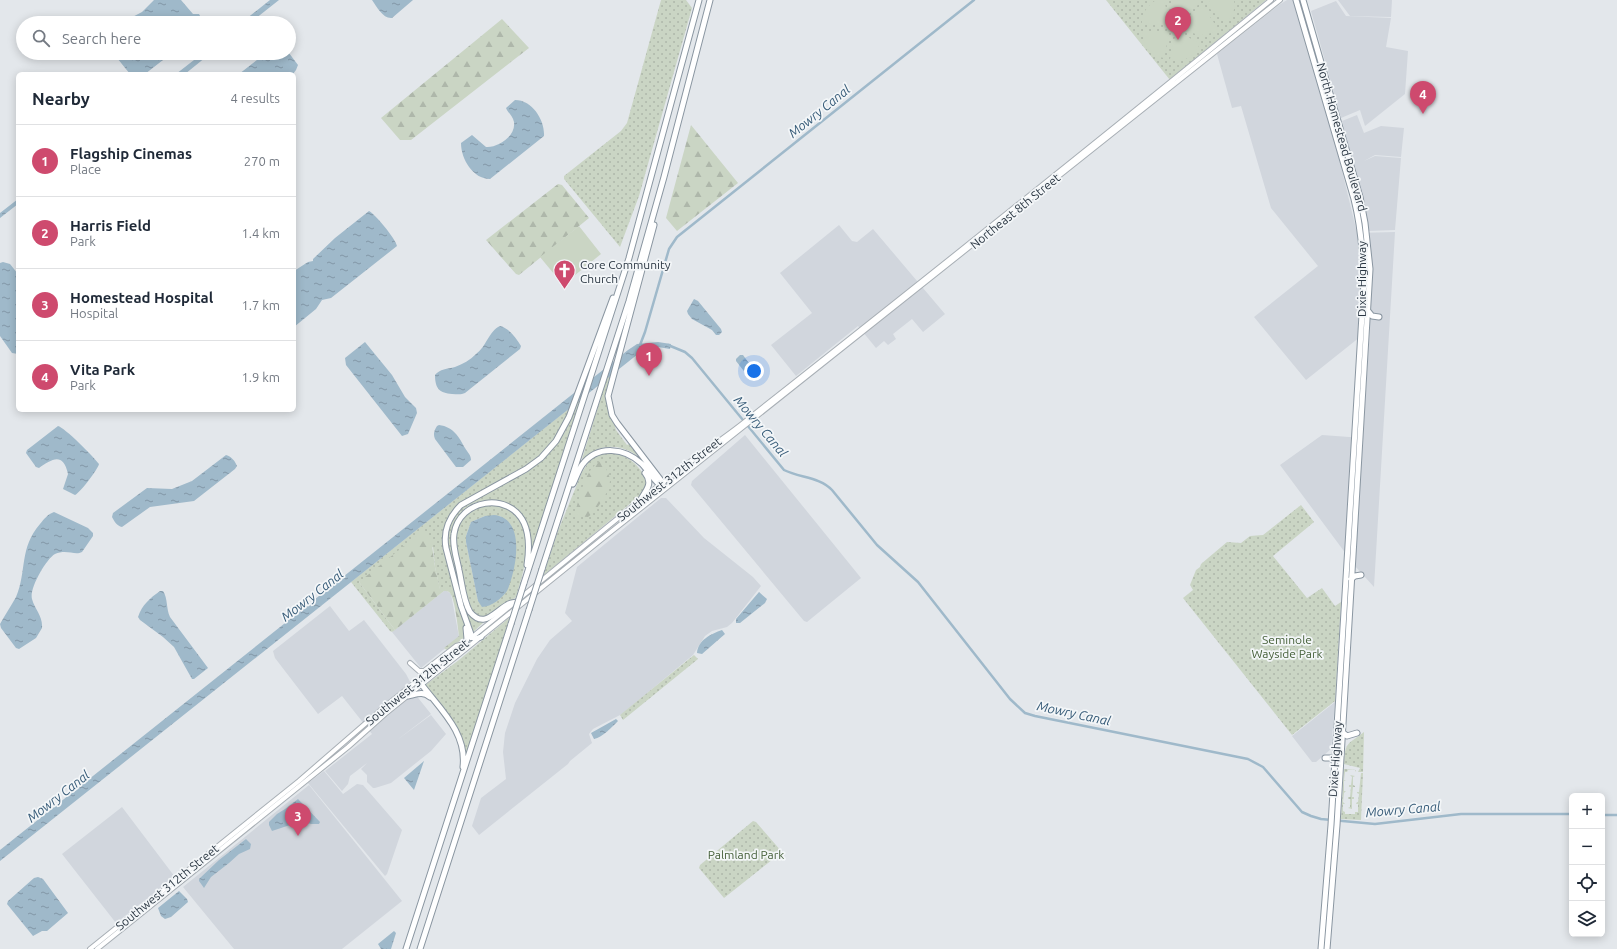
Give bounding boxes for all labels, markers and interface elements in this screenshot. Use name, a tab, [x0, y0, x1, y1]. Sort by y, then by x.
pin: 2	[1165, 7, 1191, 40]
search box	[16, 16, 296, 60]
icon: search	[30, 27, 52, 49]
text: Search here	[62, 30, 141, 47]
street label: North Homestead Boulevard	[1315, 61, 1369, 213]
pin: 4	[1410, 81, 1436, 114]
water label: Mowry Canal	[785, 82, 853, 140]
text: Nearby	[32, 89, 90, 108]
text: 4 results	[230, 91, 280, 105]
text: Flagship Cinemas	[70, 145, 192, 162]
text: 1	[41, 154, 49, 168]
text: 270 m	[244, 154, 280, 168]
text: Place	[70, 162, 101, 176]
street label: Northeast 8th Street	[967, 171, 1063, 251]
text: Harris Field	[70, 217, 151, 234]
text: 2	[41, 226, 49, 240]
text: 1.4 km	[241, 226, 280, 240]
text: Park	[70, 234, 96, 248]
street label: Dixie Highway	[1355, 241, 1368, 317]
church icon: Core Community Church	[552, 258, 578, 291]
place label: Core Community Church	[580, 258, 671, 285]
text: Homestead Hospital	[70, 289, 213, 306]
text: 3	[41, 298, 49, 312]
text: 1.7 km	[241, 298, 280, 312]
text: Hospital	[70, 306, 118, 320]
pin: 1	[636, 343, 662, 376]
text: Vita Park	[70, 361, 135, 378]
your location	[744, 361, 764, 381]
text: 4	[41, 370, 49, 384]
text: 1.9 km	[241, 370, 280, 384]
text: Park	[70, 378, 96, 392]
water label: Mowry Canal	[732, 393, 791, 459]
street label: Southwest 312th Street	[614, 434, 724, 524]
water label: Mowry Canal	[278, 566, 346, 624]
park label: Seminole Wayside Park	[1251, 633, 1323, 660]
street label: Southwest 312th Street	[363, 636, 471, 727]
water label: Mowry Canal	[1036, 698, 1112, 728]
street label: Dixie Highway	[1326, 720, 1344, 797]
water label: Mowry Canal	[24, 767, 92, 825]
map controls	[1569, 793, 1605, 937]
button: +	[1569, 793, 1605, 829]
water label: Mowry Canal	[1365, 799, 1441, 819]
pin: 3	[285, 803, 311, 836]
button: −	[1569, 829, 1605, 865]
street label: Southwest 312th Street	[113, 841, 221, 932]
park label: Palmland Park	[708, 848, 784, 861]
button: locate	[1569, 865, 1605, 901]
button: layers	[1569, 901, 1605, 937]

